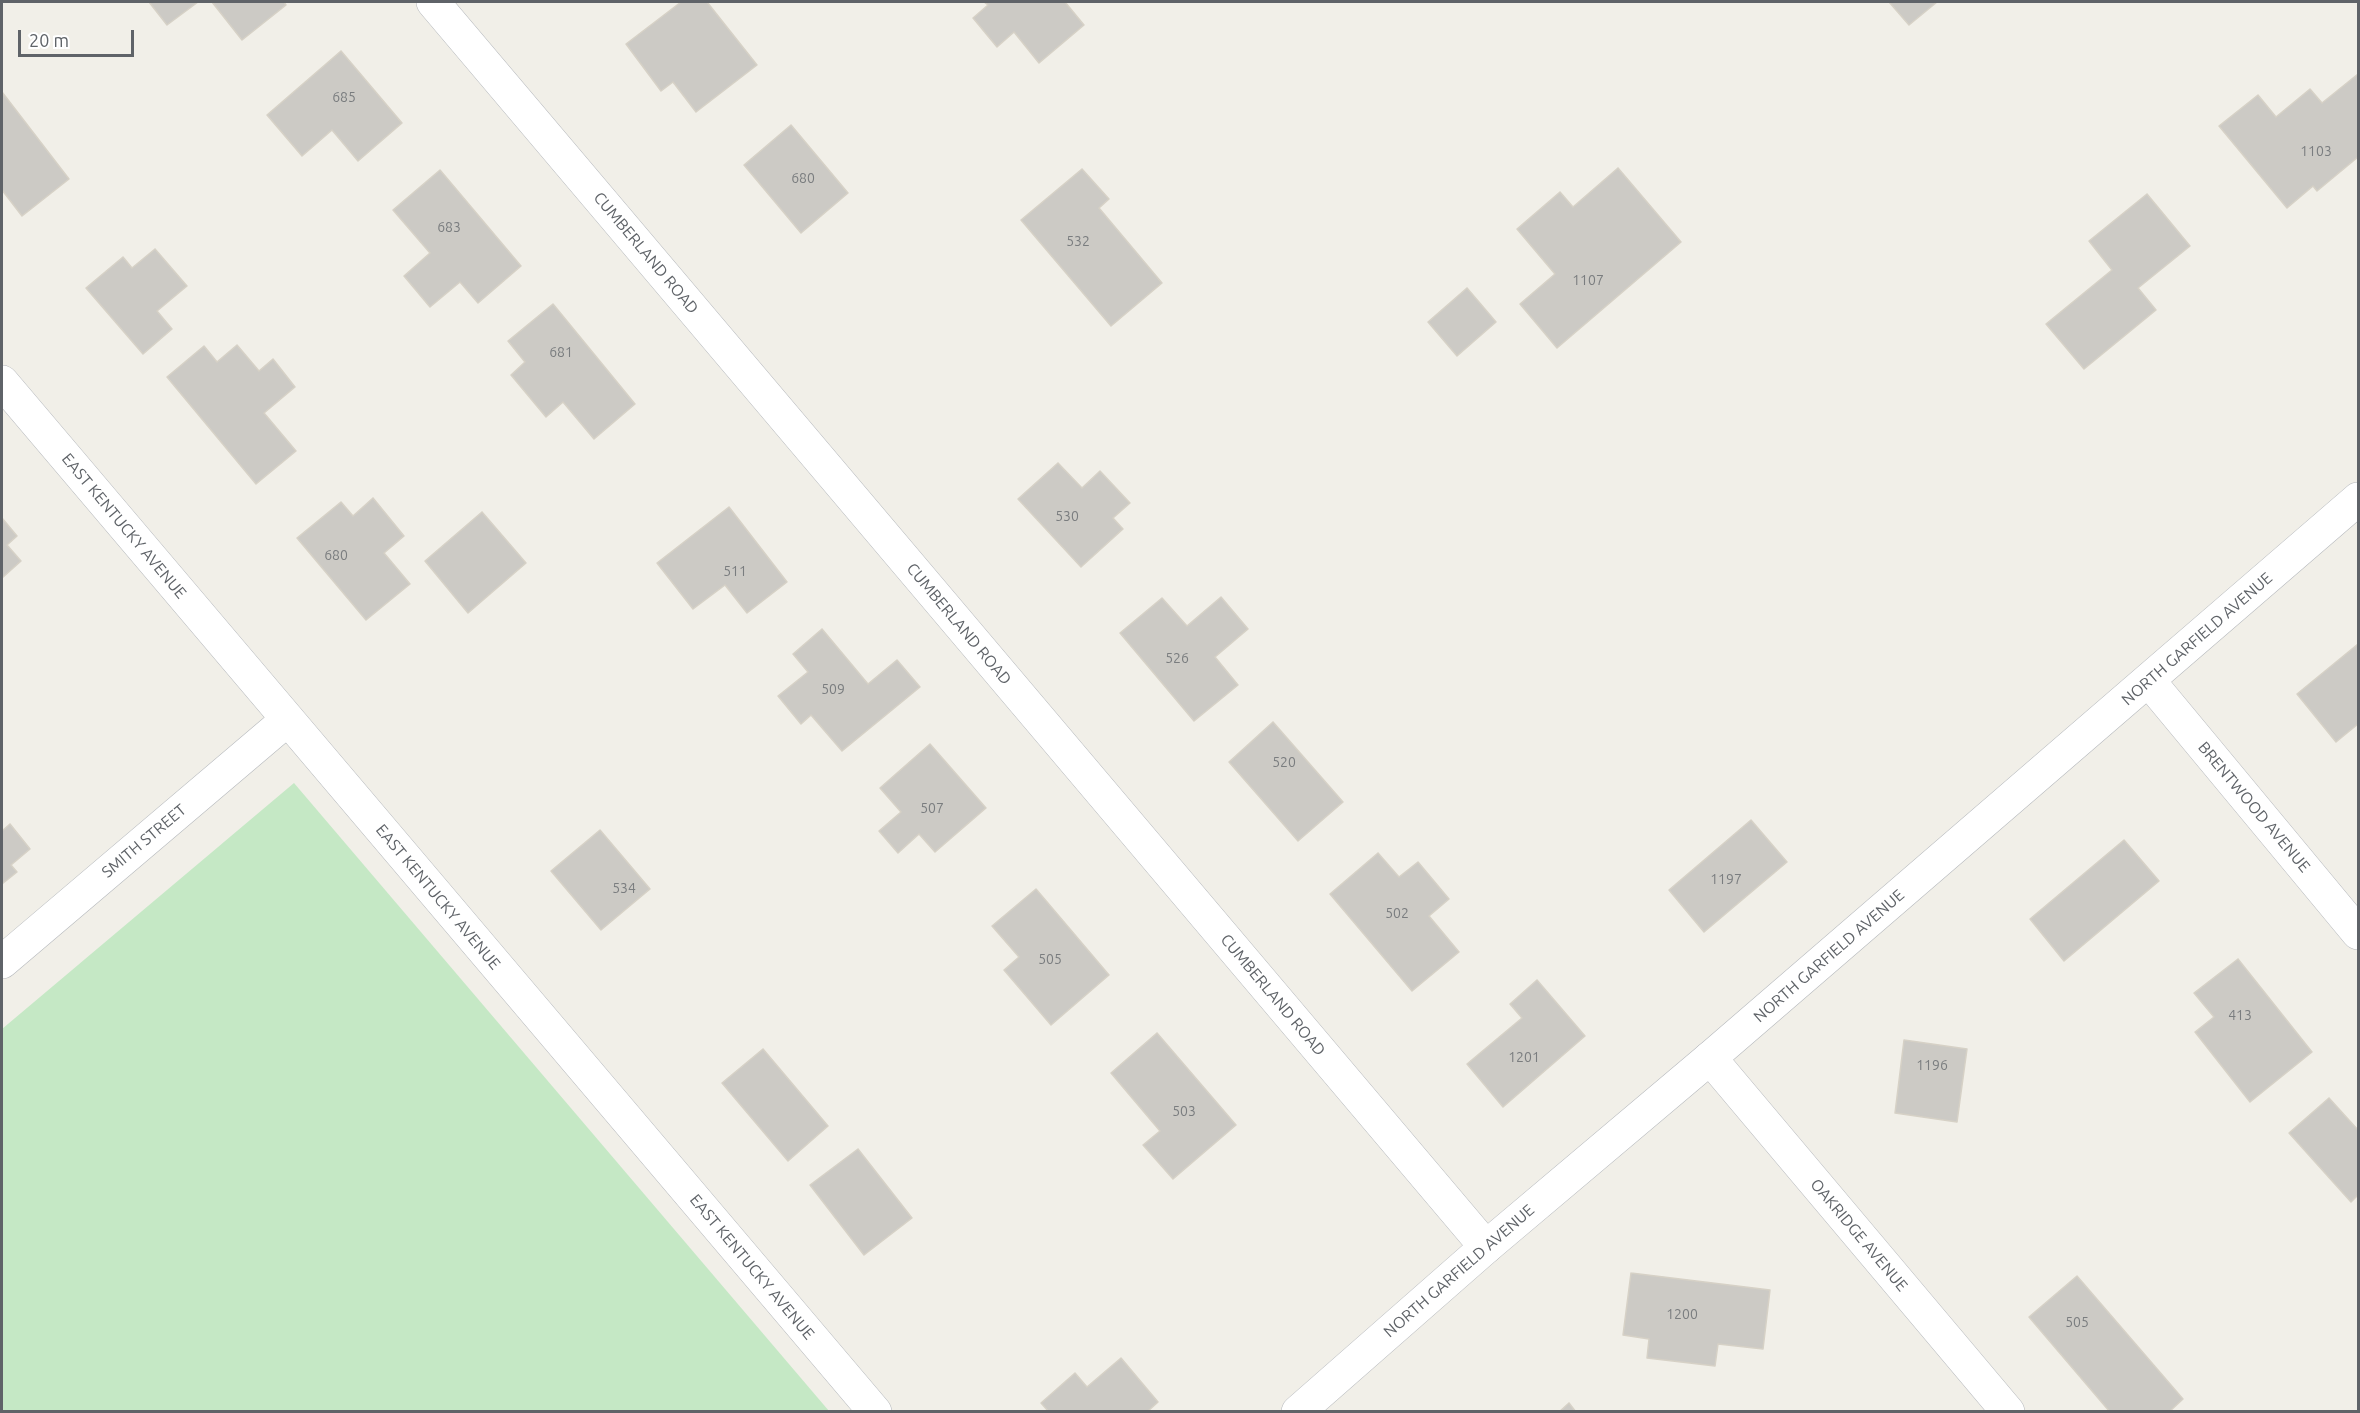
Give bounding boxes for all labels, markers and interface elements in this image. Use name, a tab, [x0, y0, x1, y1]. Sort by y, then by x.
scale bar	[21, 18, 136, 56]
text: 20 m	[29, 30, 69, 50]
house number: 685	[332, 89, 356, 105]
house number: 1103	[2300, 143, 2332, 159]
house number: 680	[791, 170, 815, 186]
street label: CUMBERLAND ROAD	[589, 188, 703, 318]
house number: 683	[437, 219, 461, 235]
house number: 532	[1066, 233, 1090, 249]
house number: 1107	[1572, 272, 1604, 288]
house number: 681	[549, 344, 573, 360]
street label: EAST KENTUCKY AVENUE	[58, 450, 190, 602]
house number: 530	[1055, 508, 1079, 524]
house number: 680	[324, 547, 348, 563]
street label: CUMBERLAND ROAD	[902, 559, 1016, 689]
house number: 511	[723, 563, 747, 579]
street label: NORTH GARFIELD AVENUE	[2118, 568, 2276, 710]
house number: 526	[1165, 650, 1189, 666]
house number: 509	[821, 681, 845, 697]
street label: BRENTWOOD AVENUE	[2194, 738, 2314, 876]
house number: 520	[1272, 754, 1296, 770]
street label: SMITH STREET	[98, 800, 190, 882]
house number: 507	[920, 800, 944, 816]
street label: EAST KENTUCKY AVENUE	[372, 821, 504, 973]
house number: 1197	[1710, 871, 1742, 887]
house number: 534	[612, 880, 636, 896]
street label: NORTH GARFIELD AVENUE	[1750, 885, 1908, 1027]
house number: 502	[1385, 905, 1409, 921]
street label: CUMBERLAND ROAD	[1216, 930, 1330, 1060]
house number: 505	[1038, 951, 1062, 967]
house number: 413	[2228, 1007, 2252, 1023]
house number: 1201	[1508, 1049, 1540, 1065]
house number: 1196	[1916, 1057, 1948, 1073]
house number: 503	[1172, 1103, 1196, 1119]
street label: OAKRIDGE AVENUE	[1806, 1175, 1912, 1295]
street label: EAST KENTUCKY AVENUE	[686, 1191, 818, 1343]
street label: NORTH GARFIELD AVENUE	[1380, 1200, 1538, 1342]
house number: 1200	[1666, 1306, 1698, 1322]
house number: 505	[2065, 1314, 2089, 1330]

